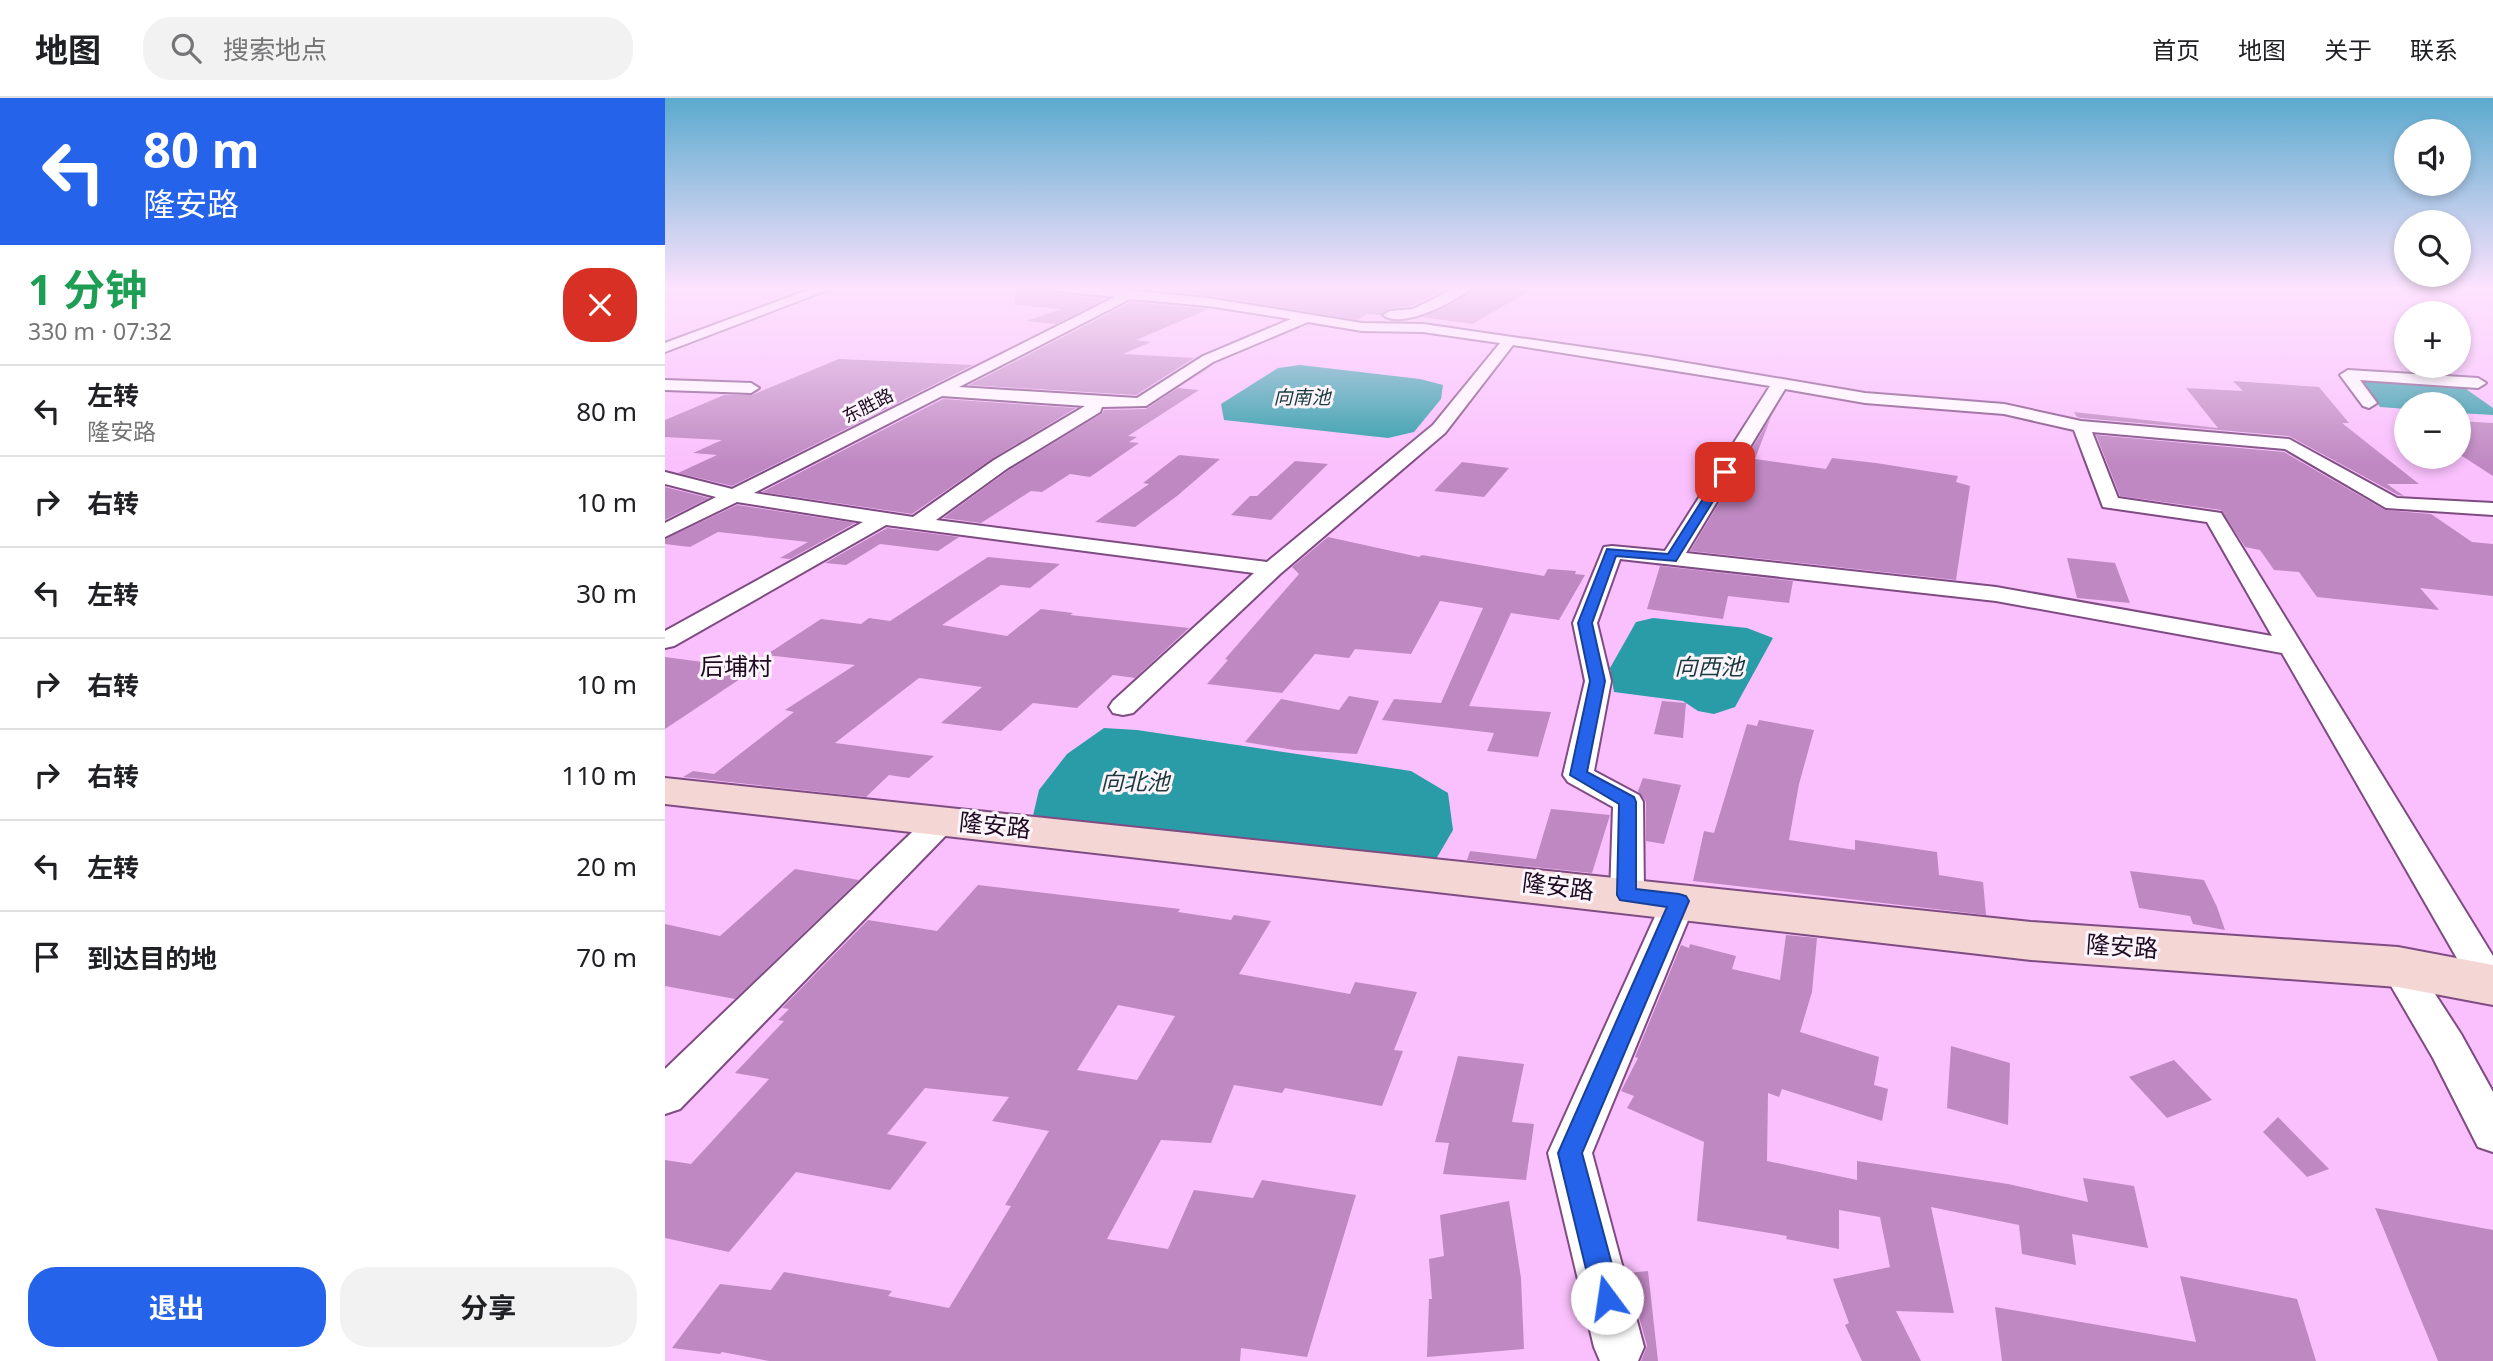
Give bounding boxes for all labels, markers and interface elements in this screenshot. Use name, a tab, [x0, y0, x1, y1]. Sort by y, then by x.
search box	[143, 17, 633, 80]
text: 地图	[35, 27, 101, 72]
icon: search	[167, 29, 205, 67]
text: 搜索地点	[223, 31, 327, 67]
text: 首页	[2152, 33, 2200, 66]
text: 地图	[2238, 33, 2286, 66]
text: 关于	[2324, 33, 2372, 66]
text: 联系	[2410, 33, 2458, 66]
text: 80 m	[143, 116, 260, 182]
map controls	[2394, 119, 2471, 469]
button: sound	[2394, 119, 2471, 196]
icon: left	[28, 126, 119, 217]
text: 隆安路	[143, 182, 239, 225]
button: search	[2394, 210, 2471, 287]
text: 1 分钟	[28, 260, 147, 317]
button: close	[563, 268, 637, 342]
button: +	[2394, 301, 2471, 378]
text: 330 m · 07:32	[28, 315, 172, 347]
text: 左转	[87, 377, 139, 413]
street label: 东胜路	[838, 382, 897, 428]
water label: 向南池	[1273, 384, 1332, 410]
icon: left	[28, 392, 66, 430]
button: −	[2394, 392, 2471, 469]
text: 80 m	[576, 393, 637, 429]
text: 隆安路	[87, 415, 156, 447]
pin	[1695, 442, 1755, 502]
icon: arrive	[1706, 453, 1744, 491]
icon: right	[28, 483, 66, 521]
text: 10 m	[576, 484, 637, 520]
text: 右转	[87, 485, 139, 521]
icon: left	[28, 574, 66, 612]
text: 30 m	[576, 575, 637, 611]
text: 左转	[87, 576, 139, 612]
district label: 后埔村	[700, 649, 772, 682]
water label: 向西池	[1675, 650, 1746, 682]
icon: right	[28, 665, 66, 703]
text: 10 m	[576, 666, 637, 702]
text: 右转	[87, 667, 139, 703]
icon: right	[28, 756, 66, 794]
text: 110 m	[561, 757, 637, 793]
text: 右转	[87, 758, 139, 794]
water label: 向北池	[1101, 765, 1172, 797]
street label: 隆安路	[958, 804, 1033, 845]
icon: left	[28, 847, 66, 885]
text: 20 m	[576, 848, 637, 884]
text: 左转	[87, 849, 139, 885]
street label: 隆安路	[1520, 865, 1596, 906]
street label: 隆安路	[2085, 927, 2159, 964]
icon: arrive	[28, 938, 66, 976]
text: 70 m	[576, 939, 637, 975]
text: 到达目的地	[87, 940, 217, 976]
position arrow	[1570, 1261, 1644, 1335]
button: 退出	[28, 1267, 326, 1347]
button: 分享	[340, 1267, 637, 1347]

